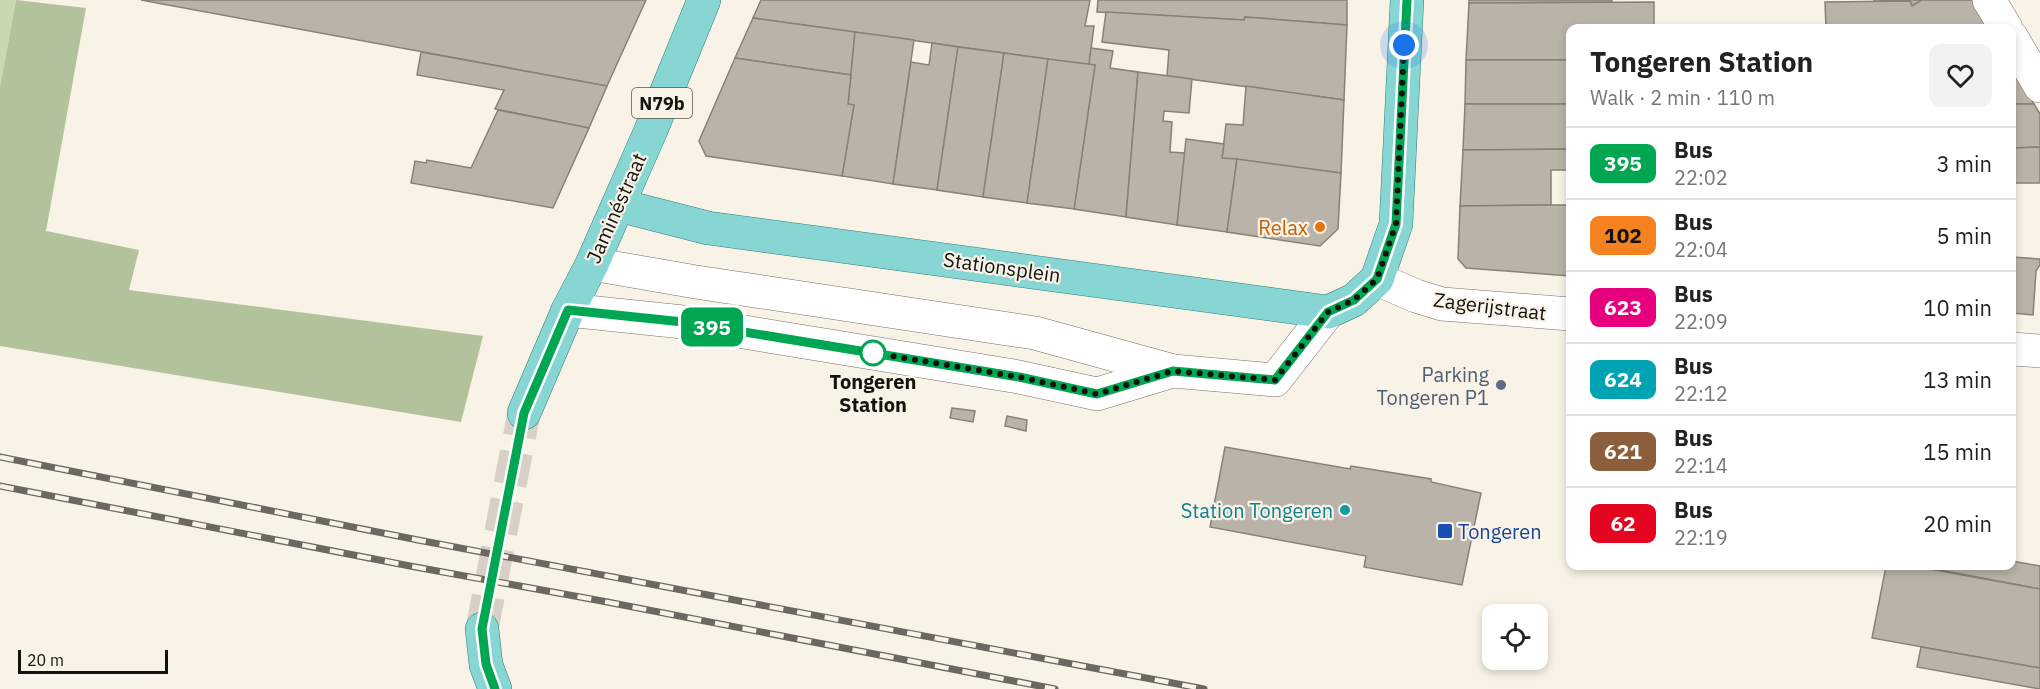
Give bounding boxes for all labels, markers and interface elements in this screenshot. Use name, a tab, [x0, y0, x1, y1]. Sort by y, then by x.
your location	[1389, 30, 1419, 60]
text: Tongeren Station	[1590, 43, 1813, 80]
button: heart	[1929, 44, 1992, 107]
text: Walk · 2 min · 110 m	[1590, 84, 1775, 111]
road number: N79b	[632, 88, 692, 118]
text: Bus	[1674, 135, 1713, 164]
street label: Jaminéstraat	[580, 149, 652, 267]
text: 395	[1604, 149, 1642, 177]
text: 3 min	[1936, 149, 1992, 178]
text: 22:02	[1674, 164, 1728, 191]
text: Bus	[1674, 207, 1713, 236]
place label: Relax	[1258, 214, 1308, 241]
marker: Relax	[1313, 220, 1327, 234]
text: 102	[1604, 221, 1642, 249]
text: 5 min	[1936, 221, 1992, 250]
text: 22:04	[1674, 236, 1728, 263]
street label: Stationsplein	[942, 245, 1062, 289]
text: Bus	[1674, 279, 1713, 308]
street label: Zagerijstraat	[1432, 286, 1548, 326]
text: 623	[1604, 293, 1642, 321]
text: 10 min	[1923, 293, 1992, 322]
line badge: 395	[678, 308, 746, 346]
text: 22:09	[1674, 308, 1728, 335]
text: 395	[693, 313, 731, 341]
marker: Tongeren Station	[860, 340, 886, 366]
text: Bus	[1674, 351, 1713, 380]
place label: Parking Tongeren P1	[1376, 361, 1489, 411]
text: 624	[1604, 365, 1642, 393]
text: 13 min	[1923, 365, 1992, 394]
place label: Tongeren Station	[830, 368, 916, 418]
marker: Parking Tongeren P1	[1494, 378, 1508, 392]
text: 22:12	[1674, 380, 1728, 407]
text: Bus	[1674, 423, 1713, 452]
text: 621	[1604, 437, 1642, 465]
text: 15 min	[1923, 437, 1992, 466]
text: 22:14	[1674, 452, 1728, 479]
text: Bus	[1674, 495, 1713, 524]
place label: Station Tongeren	[1181, 497, 1333, 524]
marker: Station Tongeren	[1338, 503, 1352, 517]
text: 62	[1610, 509, 1636, 537]
text: 20 min	[1923, 509, 1992, 538]
place label: Tongeren	[1458, 518, 1542, 545]
marker: Tongeren	[1436, 522, 1454, 540]
text: 22:19	[1674, 524, 1728, 551]
map controls	[1482, 604, 1548, 670]
button: locate	[1482, 604, 1548, 670]
scale bar	[18, 647, 168, 674]
text: 20 m	[27, 650, 64, 670]

